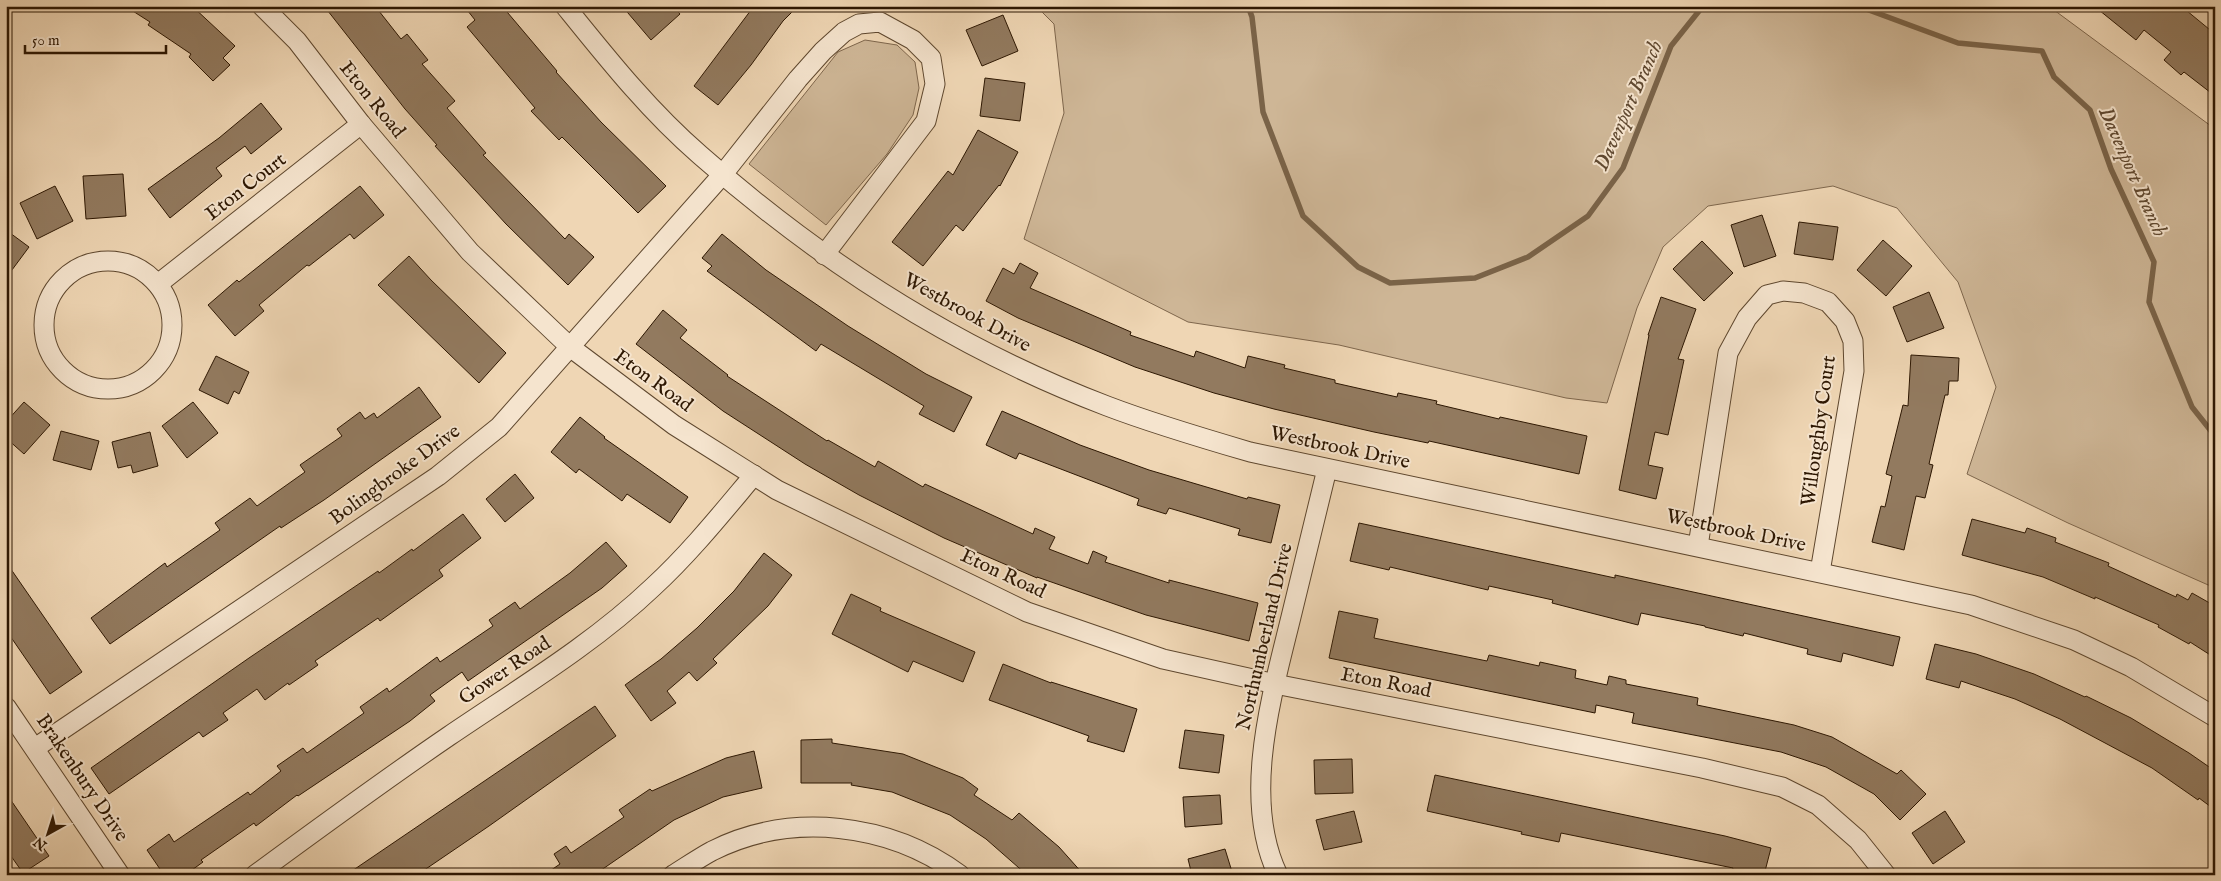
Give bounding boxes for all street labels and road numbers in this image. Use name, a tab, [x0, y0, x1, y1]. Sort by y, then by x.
street label: Eton Road	[333, 57, 411, 144]
street label: Eton Court	[200, 148, 292, 226]
street label: Westbrook Drive	[899, 268, 1035, 358]
street label: Eton Road	[609, 344, 698, 418]
street label: Willoughby Court	[1796, 354, 1842, 508]
street label: Bolingbroke Drive	[325, 419, 465, 531]
street label: Westbrook Drive	[1268, 421, 1412, 475]
street label: Westbrook Drive	[1664, 504, 1808, 558]
street label: Northumberland Drive	[1231, 541, 1299, 733]
street label: Eton Road	[956, 543, 1050, 605]
street label: Gower Road	[454, 631, 556, 711]
street label: Eton Road	[1339, 662, 1434, 704]
street label: Brakenbury Drive	[30, 709, 134, 847]

